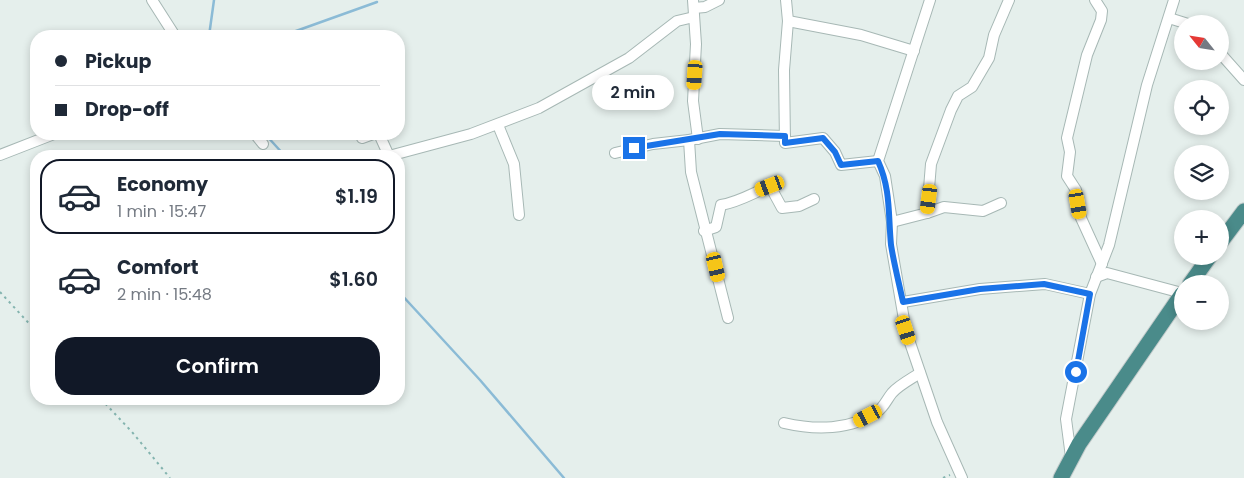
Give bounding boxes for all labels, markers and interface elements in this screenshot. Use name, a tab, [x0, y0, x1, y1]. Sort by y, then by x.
north arrow	[1174, 15, 1229, 70]
map controls	[1174, 15, 1229, 330]
text: Pickup	[85, 48, 151, 75]
car	[686, 60, 703, 90]
callout: 2 min	[593, 76, 675, 110]
button: locate	[1174, 80, 1229, 135]
text: 2 min	[611, 81, 655, 104]
text: Drop-off	[85, 96, 169, 123]
route end	[623, 137, 645, 159]
button: layers	[1174, 145, 1229, 200]
text: Economy	[117, 171, 208, 198]
icon: car	[57, 174, 102, 219]
car	[753, 174, 786, 198]
text: $1.19	[335, 183, 378, 210]
car	[919, 183, 938, 215]
car	[1068, 188, 1087, 220]
text: 1 min · 15:47	[117, 200, 206, 223]
button: +	[1174, 210, 1229, 265]
car	[705, 251, 726, 283]
text: Comfort	[117, 254, 199, 281]
icon: car	[57, 257, 102, 302]
text: $1.60	[329, 266, 378, 293]
button: −	[1174, 275, 1229, 330]
text: 2 min · 15:48	[117, 283, 212, 306]
car	[894, 313, 917, 347]
button: Confirm	[55, 337, 380, 395]
route start	[1065, 361, 1087, 383]
car	[851, 403, 884, 429]

